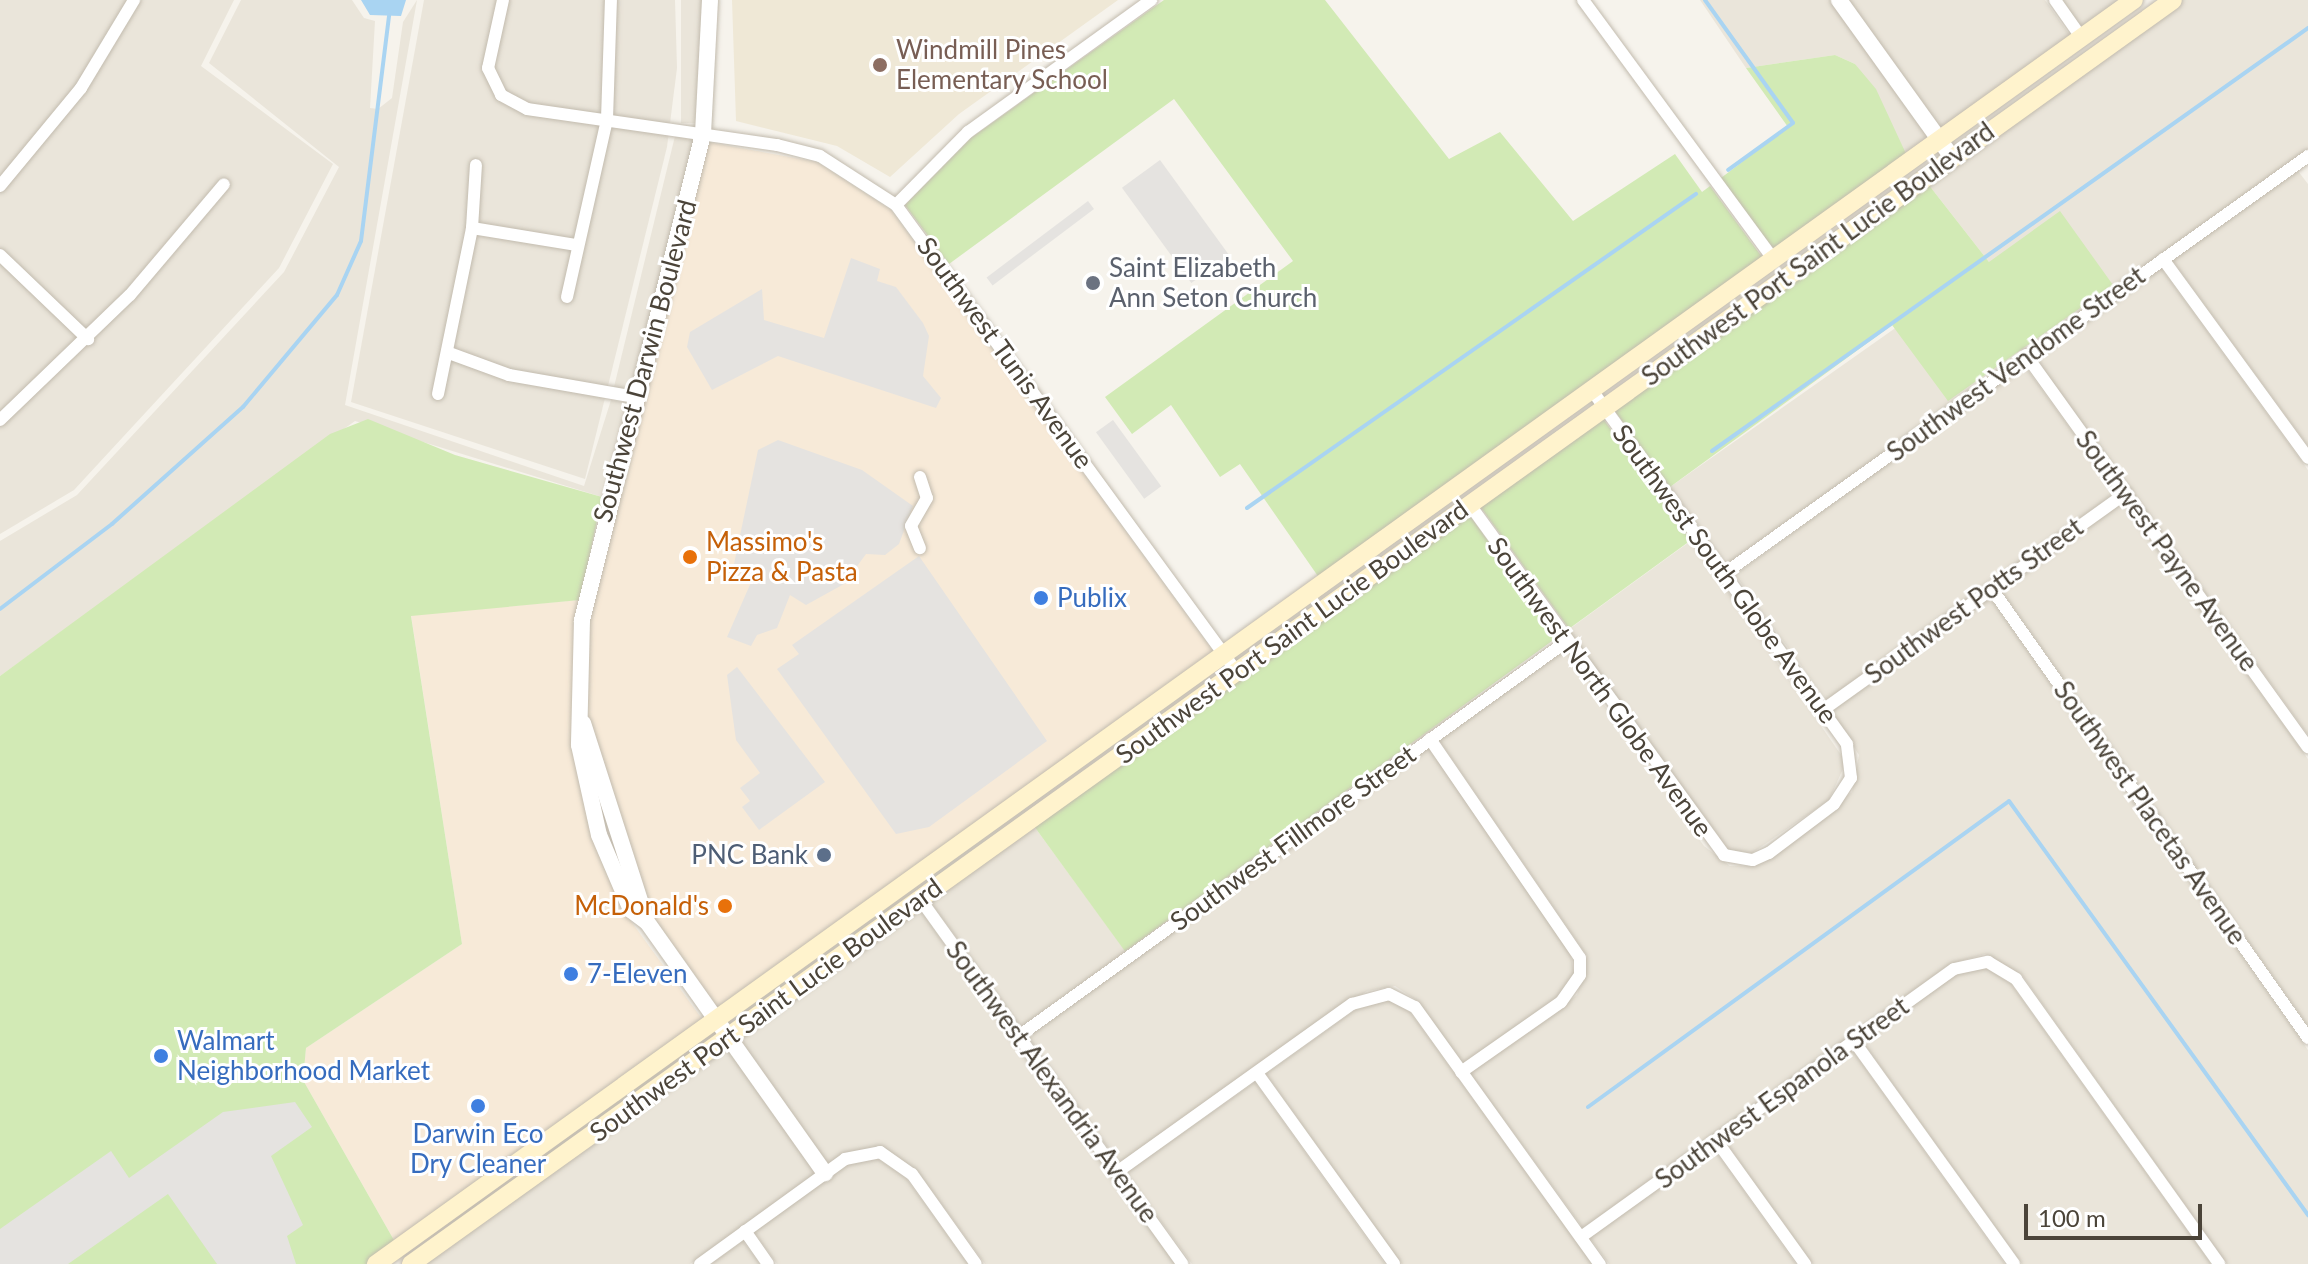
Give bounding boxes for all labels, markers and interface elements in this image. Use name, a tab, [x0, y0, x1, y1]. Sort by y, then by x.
place label: Windmill Pines Elementary School	[896, 34, 1109, 96]
marker: Windmill Pines Elementary School	[871, 56, 889, 74]
street label: Southwest Port Saint Lucie Boulevard	[1636, 116, 2000, 392]
street label: Southwest Darwin Boulevard	[587, 196, 703, 526]
street label: Southwest Tunis Avenue	[910, 231, 1100, 475]
place label: Saint Elizabeth Ann Seton Church	[1109, 252, 1317, 314]
street label: Southwest Vendome Street	[1881, 260, 2151, 468]
marker: Saint Elizabeth Ann Seton Church	[1084, 274, 1102, 292]
street label: Southwest South Globe Avenue	[1606, 418, 1844, 730]
street label: Southwest Payne Avenue	[2069, 424, 2265, 678]
street label: Southwest Port Saint Lucie Boulevard	[1110, 494, 1474, 770]
street label: Southwest Potts Street	[1859, 511, 2089, 691]
place label: Massimo's Pizza & Pasta	[706, 526, 858, 588]
street label: Southwest North Globe Avenue	[1481, 531, 1719, 843]
marker: Massimo's Pizza & Pasta	[681, 548, 699, 566]
place label: Publix	[1057, 582, 1127, 614]
marker: Publix	[1032, 589, 1050, 607]
street label: Southwest Placetas Avenue	[2047, 675, 2253, 951]
street label: Southwest Fillmore Street	[1164, 739, 1422, 937]
place label: PNC Bank	[691, 839, 808, 871]
marker: PNC Bank	[815, 846, 833, 864]
street label: Southwest Port Saint Lucie Boulevard	[584, 872, 948, 1148]
place label: McDonald's	[574, 890, 709, 922]
marker: McDonald's	[716, 897, 734, 915]
street label: Southwest Alexandria Avenue	[939, 935, 1165, 1229]
place label: 7-Eleven	[587, 958, 688, 990]
marker: 7-Eleven	[562, 965, 580, 983]
street label: Southwest Espanola Street	[1649, 991, 1915, 1195]
place label: Walmart Neighborhood Market	[177, 1025, 430, 1086]
marker: Walmart Neighborhood Market	[152, 1047, 170, 1065]
marker: Darwin Eco Dry Cleaner	[469, 1097, 487, 1115]
place label: Darwin Eco Dry Cleaner	[410, 1118, 546, 1180]
scale bar	[2028, 1188, 2206, 1238]
text: 100 m	[2038, 1203, 2106, 1232]

